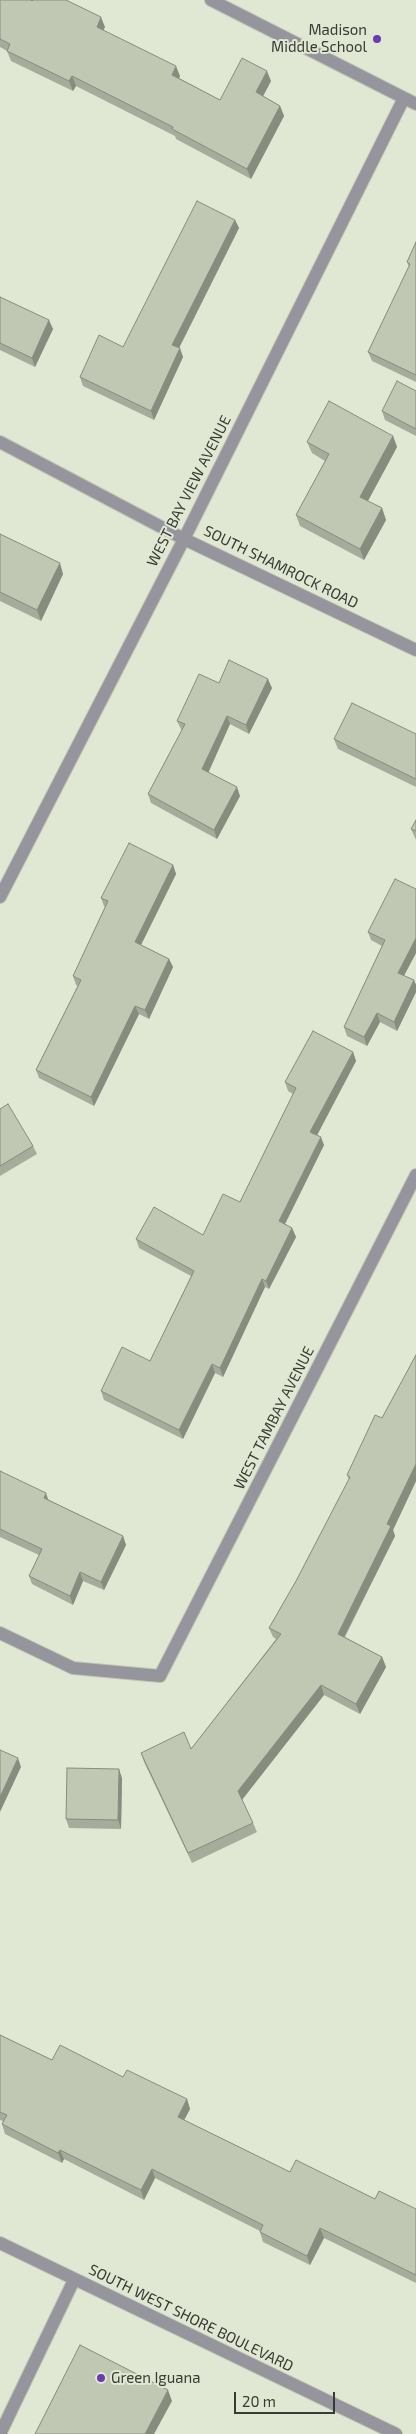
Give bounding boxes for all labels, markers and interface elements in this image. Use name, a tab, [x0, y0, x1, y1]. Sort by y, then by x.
place label: Madison Middle School	[271, 21, 367, 56]
marker: Madison Middle School	[371, 33, 383, 45]
street label: WEST BAY VIEW AVENUE	[143, 412, 235, 570]
street label: SOUTH SHAMROCK ROAD	[201, 522, 361, 612]
street label: WEST TAMBAY AVENUE	[230, 1343, 318, 1493]
street label: SOUTH WEST SHORE BOULEVARD	[86, 2260, 296, 2376]
place label: Green Iguana	[111, 2369, 200, 2387]
marker: Green Iguana	[95, 2372, 107, 2384]
scale bar	[236, 2382, 337, 2414]
text: 20 m	[242, 2392, 276, 2410]

